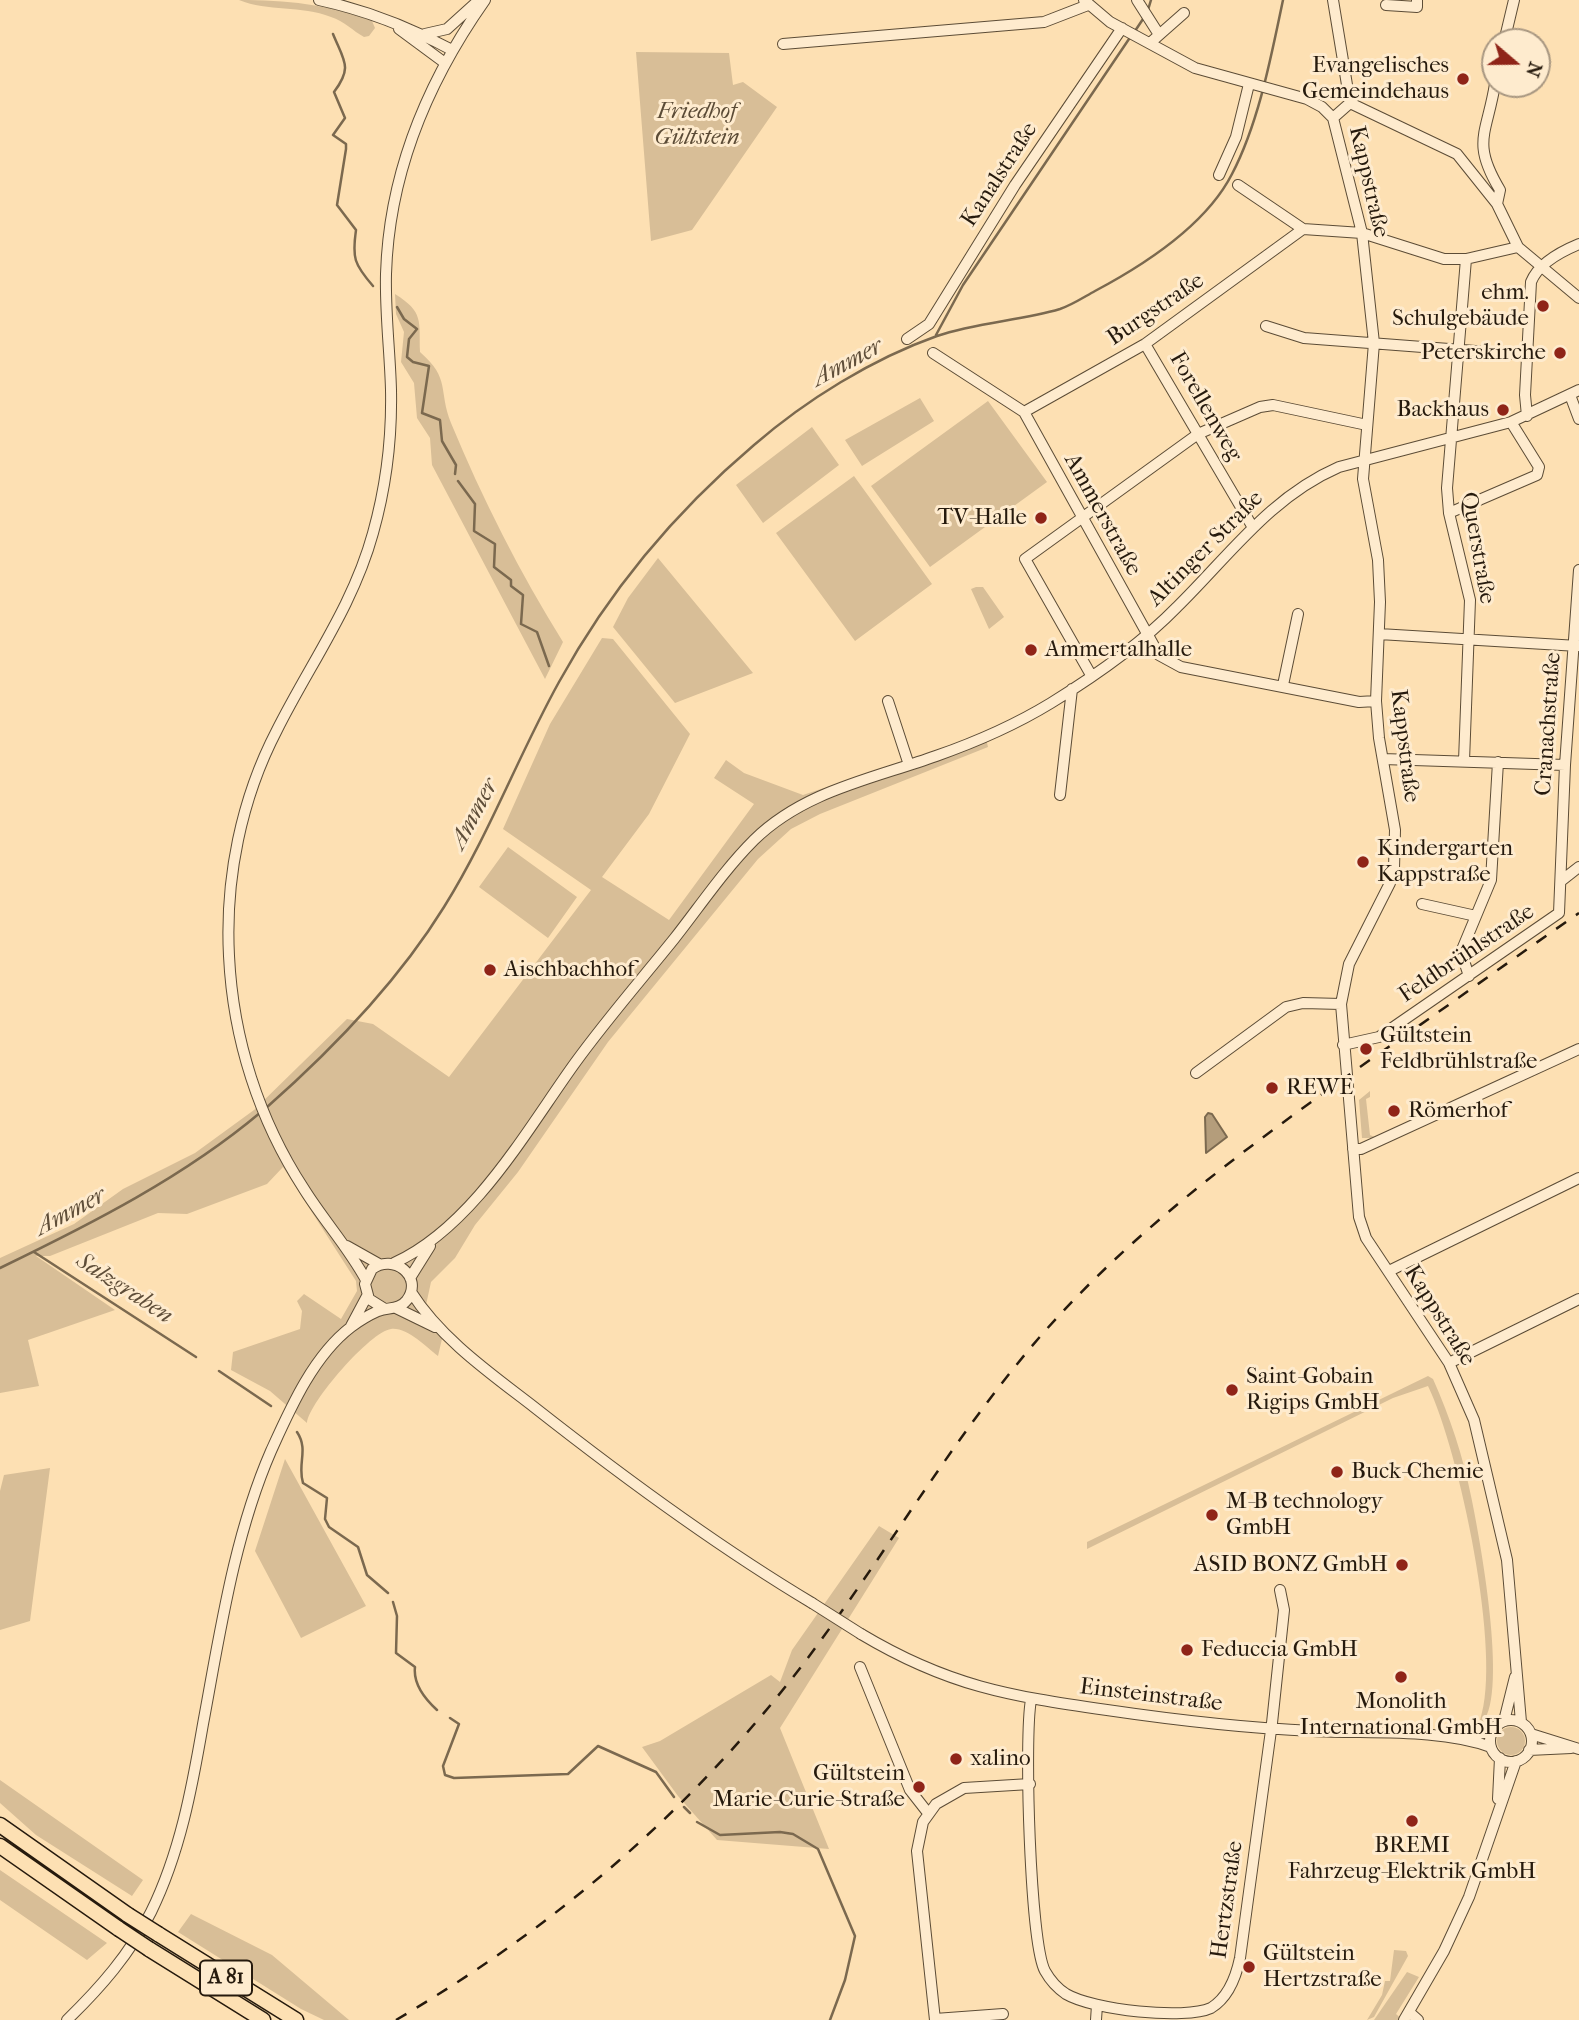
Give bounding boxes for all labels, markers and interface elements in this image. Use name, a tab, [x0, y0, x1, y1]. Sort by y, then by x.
north arrow	[1481, 28, 1551, 98]
place label: Evangelisches Gemeindehaus	[1302, 52, 1449, 106]
text: N	[1521, 59, 1547, 80]
marker: Evangelisches Gemeindehaus	[1455, 71, 1471, 87]
park label: Friedhof Gültstein	[654, 98, 740, 152]
street label: Kanalstraße	[956, 118, 1044, 232]
street label: Kappstraße	[1342, 124, 1394, 240]
street label: Burgstraße	[1102, 268, 1210, 352]
place label: ehm. Schulgebäude	[1392, 279, 1529, 333]
marker: ehm. Schulgebäude	[1535, 298, 1551, 314]
water label: Ammer	[808, 333, 888, 393]
place label: Peterskirche	[1421, 339, 1546, 367]
marker: Peterskirche	[1552, 345, 1568, 361]
street label: Forellenweg	[1163, 347, 1247, 467]
place label: Backhaus	[1397, 396, 1489, 424]
marker: Backhaus	[1495, 402, 1511, 418]
street label: Ammerstraße	[1057, 449, 1147, 581]
street label: Altinger Straße	[1142, 485, 1270, 613]
street label: Querstraße	[1454, 490, 1500, 606]
place label: TV-Halle	[938, 504, 1027, 532]
marker: TV-Halle	[1033, 510, 1049, 526]
place label: Ammertalhalle	[1045, 636, 1192, 664]
marker: Ammertalhalle	[1023, 642, 1039, 658]
street label: Cranachstraße	[1530, 651, 1568, 797]
street label: Kappstraße	[1383, 688, 1425, 804]
water label: Ammer	[445, 774, 505, 854]
place label: Kindergarten Kappstraße	[1377, 835, 1513, 889]
marker: Kindergarten Kappstraße	[1355, 854, 1371, 870]
street label: Feldbrühlstraße	[1394, 899, 1540, 1009]
place label: Aischbachhof	[504, 956, 635, 984]
marker: Aischbachhof	[482, 962, 498, 978]
place label: Gültstein Feldbrühlstraße	[1380, 1022, 1537, 1076]
marker: Gültstein Feldbrühlstraße	[1358, 1041, 1374, 1057]
place label: REWE	[1286, 1074, 1353, 1102]
marker: REWE	[1264, 1080, 1280, 1096]
place label: Römerhof	[1408, 1097, 1508, 1125]
marker: Römerhof	[1386, 1103, 1402, 1119]
water label: Ammer	[31, 1182, 111, 1242]
water label: Salzgraben	[70, 1247, 178, 1331]
street label: Kappstraße	[1397, 1260, 1481, 1372]
place label: Saint-Gobain Rigips GmbH	[1246, 1363, 1380, 1417]
marker: Saint-Gobain Rigips GmbH	[1224, 1382, 1240, 1398]
place label: Buck-Chemie	[1351, 1458, 1484, 1486]
marker: Buck-Chemie	[1329, 1464, 1345, 1480]
place label: M-B technology GmbH	[1226, 1488, 1383, 1542]
marker: M-B technology GmbH	[1204, 1507, 1220, 1523]
place label: ASID BONZ GmbH	[1194, 1551, 1388, 1579]
marker: ASID BONZ GmbH	[1394, 1557, 1410, 1573]
place label: Feduccia GmbH	[1201, 1636, 1358, 1664]
marker: Feduccia GmbH	[1179, 1642, 1195, 1658]
marker: Monolith International GmbH	[1393, 1669, 1409, 1685]
street label: Einsteinstraße	[1078, 1674, 1224, 1718]
place label: Monolith International GmbH	[1300, 1688, 1502, 1742]
place label: xalino	[970, 1745, 1031, 1773]
marker: xalino	[948, 1751, 964, 1767]
place label: Gültstein Marie-Curie-Straße	[713, 1760, 905, 1814]
marker: Gültstein Marie-Curie-Straße	[911, 1779, 927, 1795]
marker: BREMI Fahrzeug-Elektrik GmbH	[1404, 1813, 1420, 1829]
place label: BREMI Fahrzeug-Elektrik GmbH	[1288, 1832, 1536, 1886]
street label: Hertzstraße	[1206, 1839, 1250, 1961]
place label: Gültstein Hertzstraße	[1263, 1940, 1382, 1994]
marker: Gültstein Hertzstraße	[1241, 1959, 1257, 1975]
road number: A 81	[200, 1960, 252, 1996]

